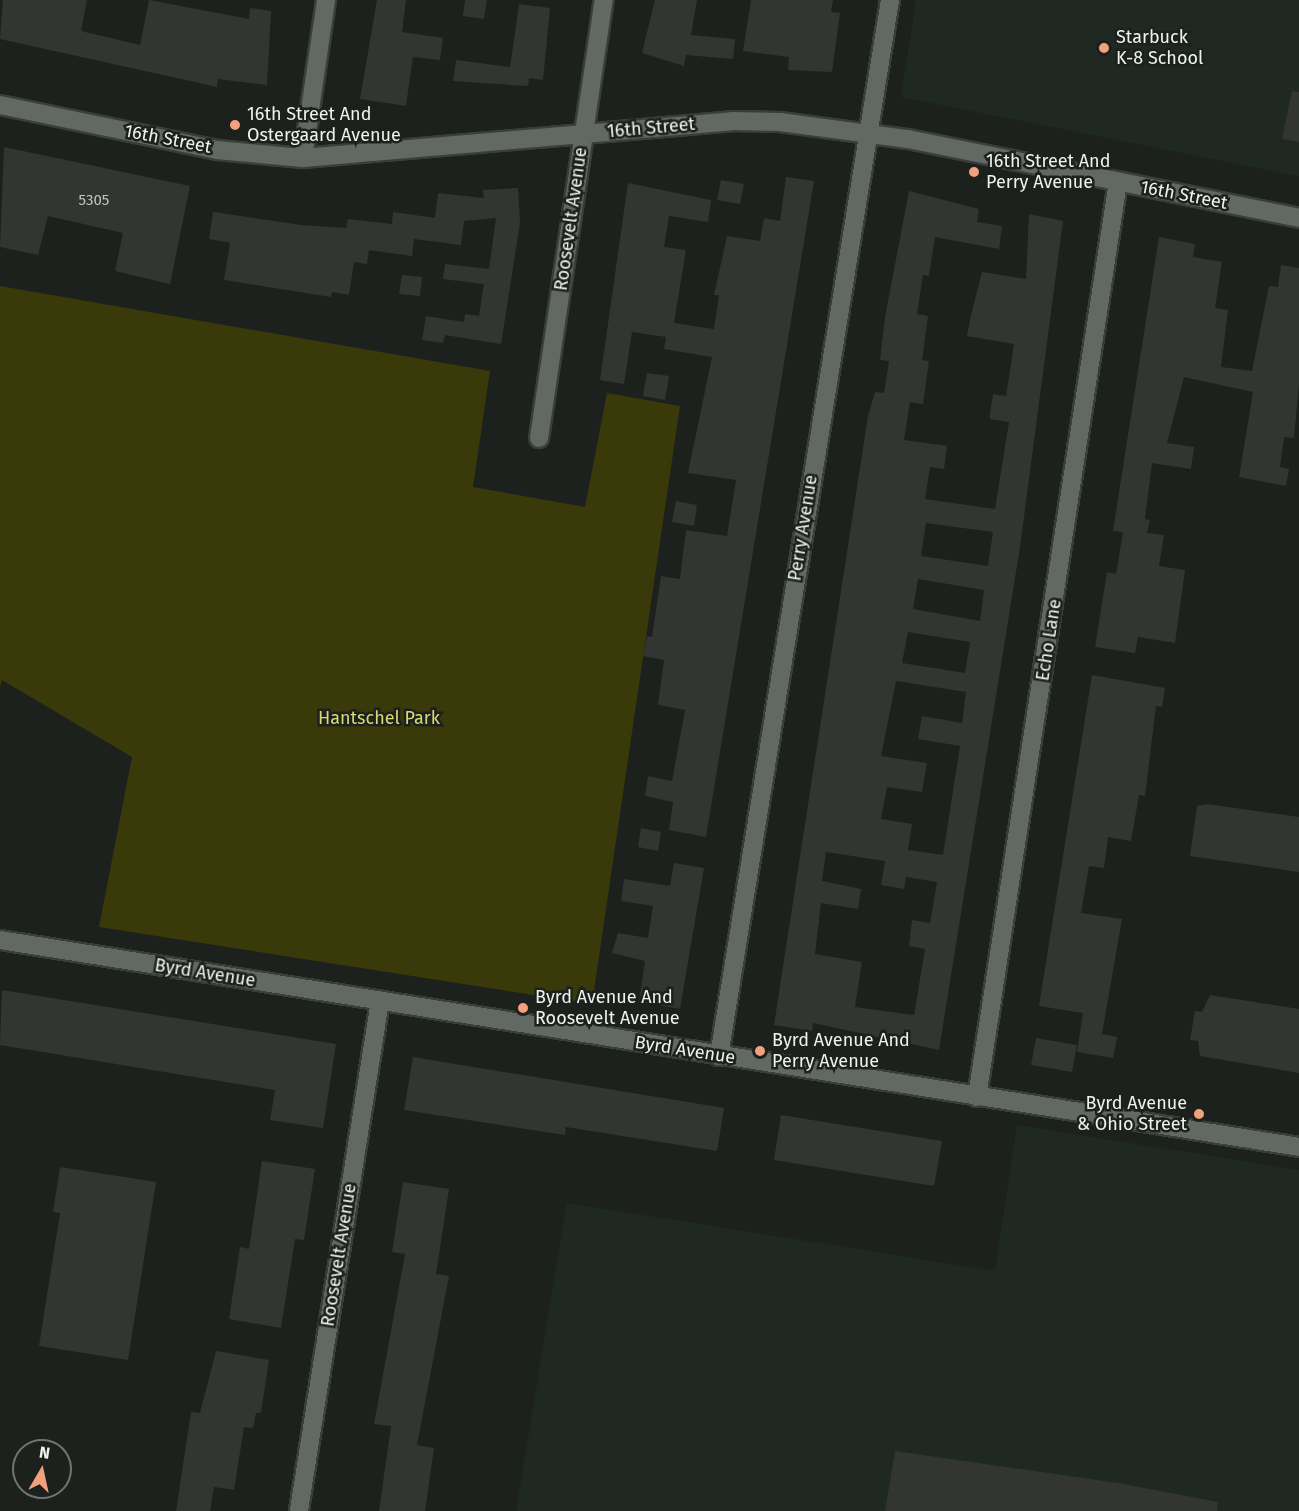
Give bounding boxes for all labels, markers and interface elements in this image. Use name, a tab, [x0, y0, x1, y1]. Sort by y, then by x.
place label: Starbuck K-8 School	[1116, 27, 1203, 70]
marker: Starbuck K-8 School	[1097, 41, 1111, 55]
place label: 16th Street And Ostergaard Avenue	[247, 104, 401, 146]
street label: 16th Street	[606, 113, 696, 143]
marker: 16th Street And Ostergaard Avenue	[228, 118, 242, 132]
street label: 16th Street	[123, 120, 213, 158]
street label: Roosevelt Avenue	[550, 146, 592, 292]
place label: 16th Street And Perry Avenue	[986, 151, 1110, 194]
marker: 16th Street And Perry Avenue	[967, 165, 981, 179]
street label: 16th Street	[1139, 176, 1229, 214]
house number: 5305	[79, 192, 109, 210]
street label: Perry Avenue	[784, 473, 822, 583]
street label: Echo Lane	[1032, 598, 1066, 682]
park label: Hantschel Park	[318, 707, 440, 729]
street label: Byrd Avenue	[153, 954, 257, 992]
place label: Byrd Avenue And Roosevelt Avenue	[535, 987, 680, 1030]
marker: Byrd Avenue And Roosevelt Avenue	[516, 1001, 530, 1015]
place label: Byrd Avenue And Perry Avenue	[772, 1030, 910, 1072]
street label: Byrd Avenue	[633, 1031, 737, 1069]
marker: Byrd Avenue And Perry Avenue	[753, 1044, 767, 1058]
place label: Byrd Avenue & Ohio Street	[1077, 1093, 1187, 1136]
marker: Byrd Avenue & Ohio Street	[1192, 1107, 1206, 1121]
street label: Roosevelt Avenue	[317, 1182, 361, 1328]
north arrow	[12, 1439, 72, 1499]
text: N	[38, 1442, 51, 1463]

